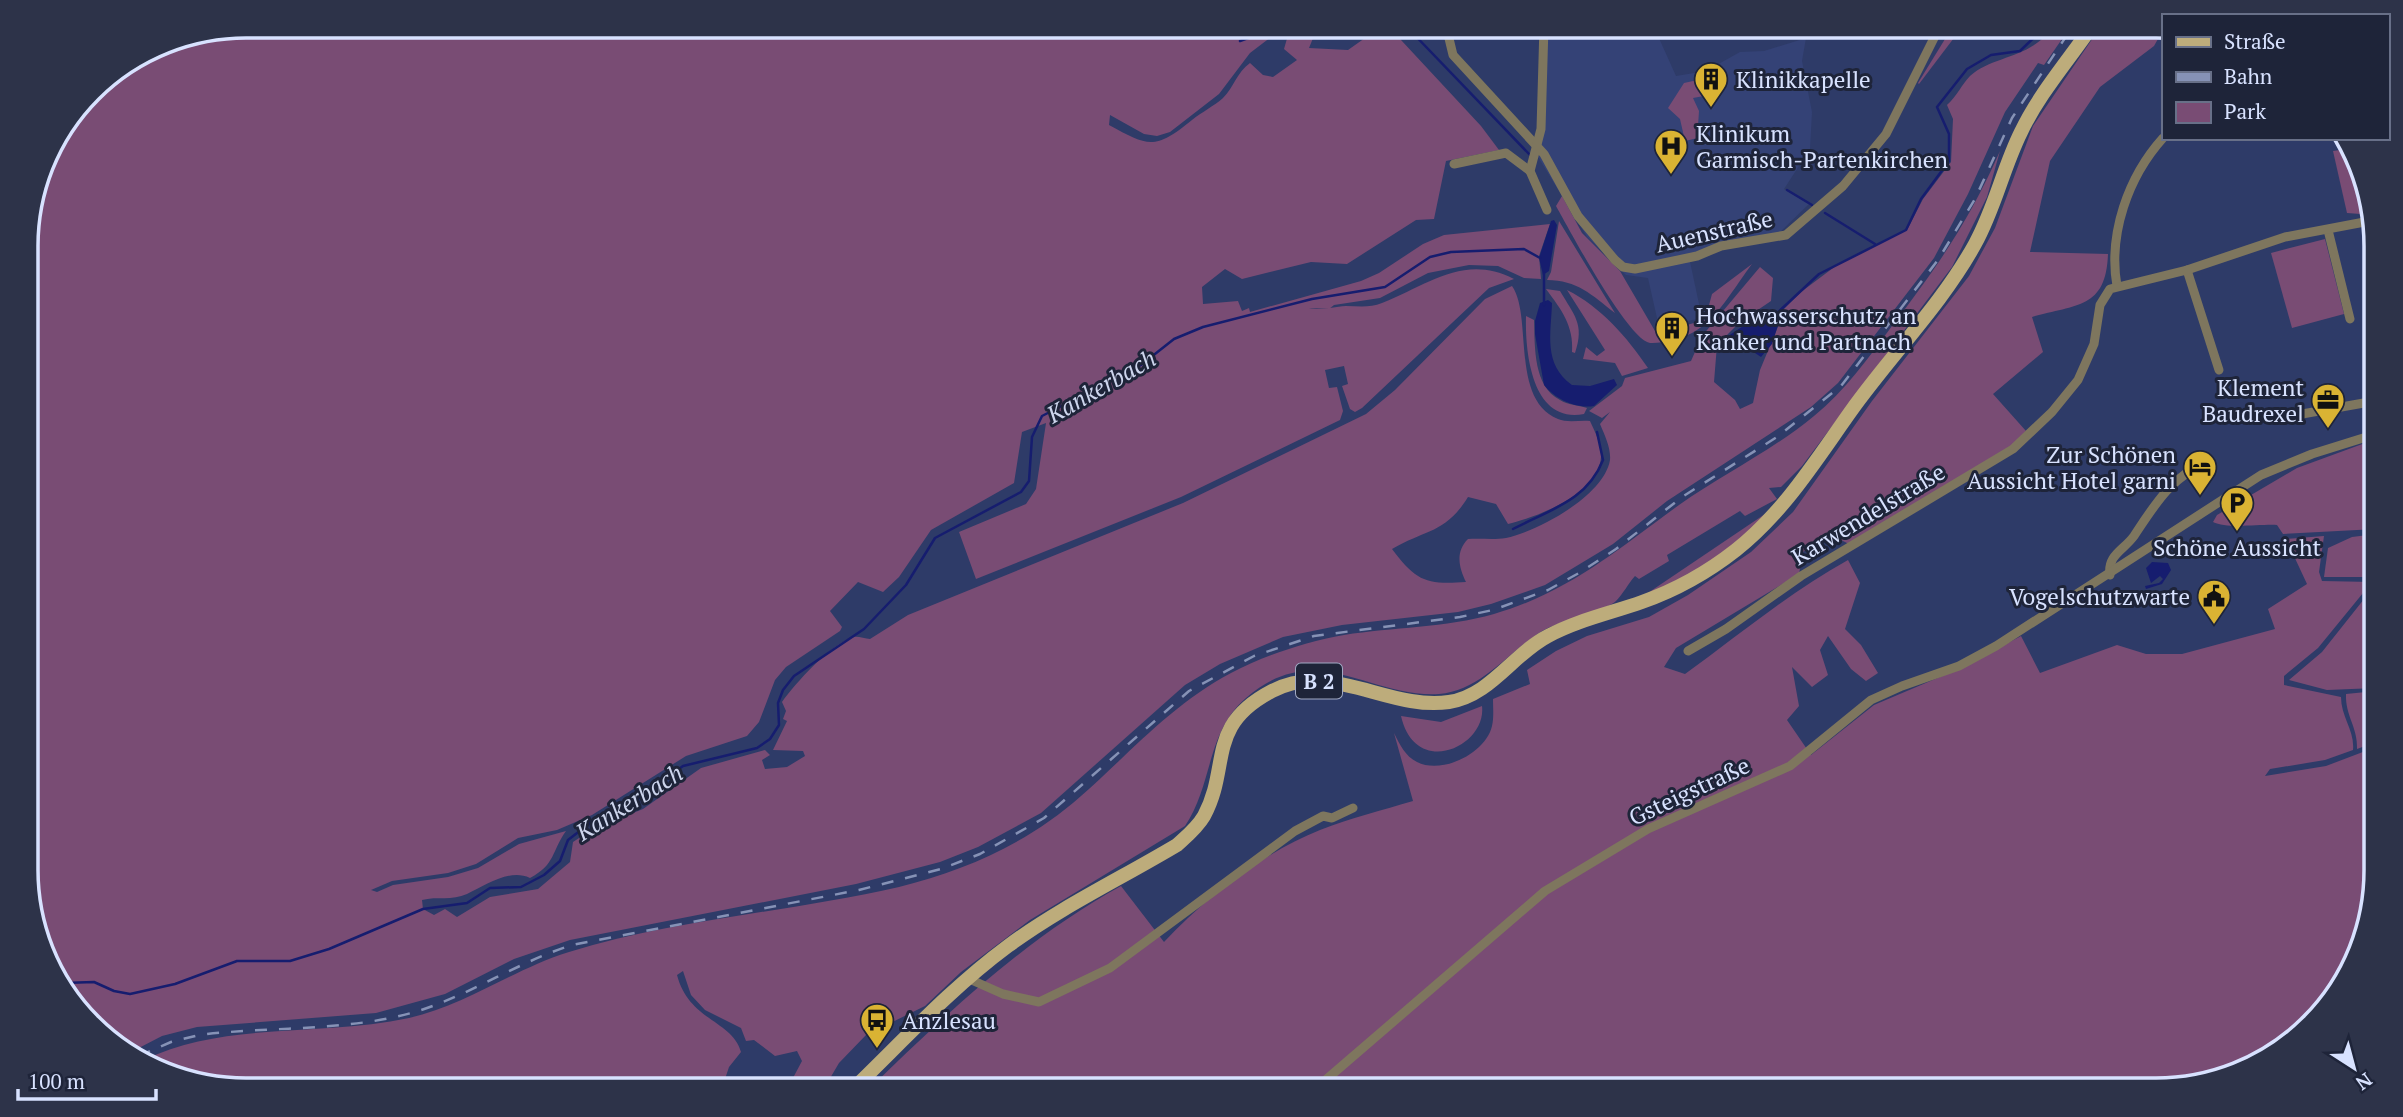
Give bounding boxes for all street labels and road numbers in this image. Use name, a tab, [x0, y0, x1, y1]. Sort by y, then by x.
street label: Auenstraße	[1652, 202, 1776, 260]
street label: Karwendelstraße	[1786, 456, 1950, 572]
road number: B 2	[1296, 664, 1342, 698]
street label: Gsteigstraße	[1623, 749, 1755, 833]

